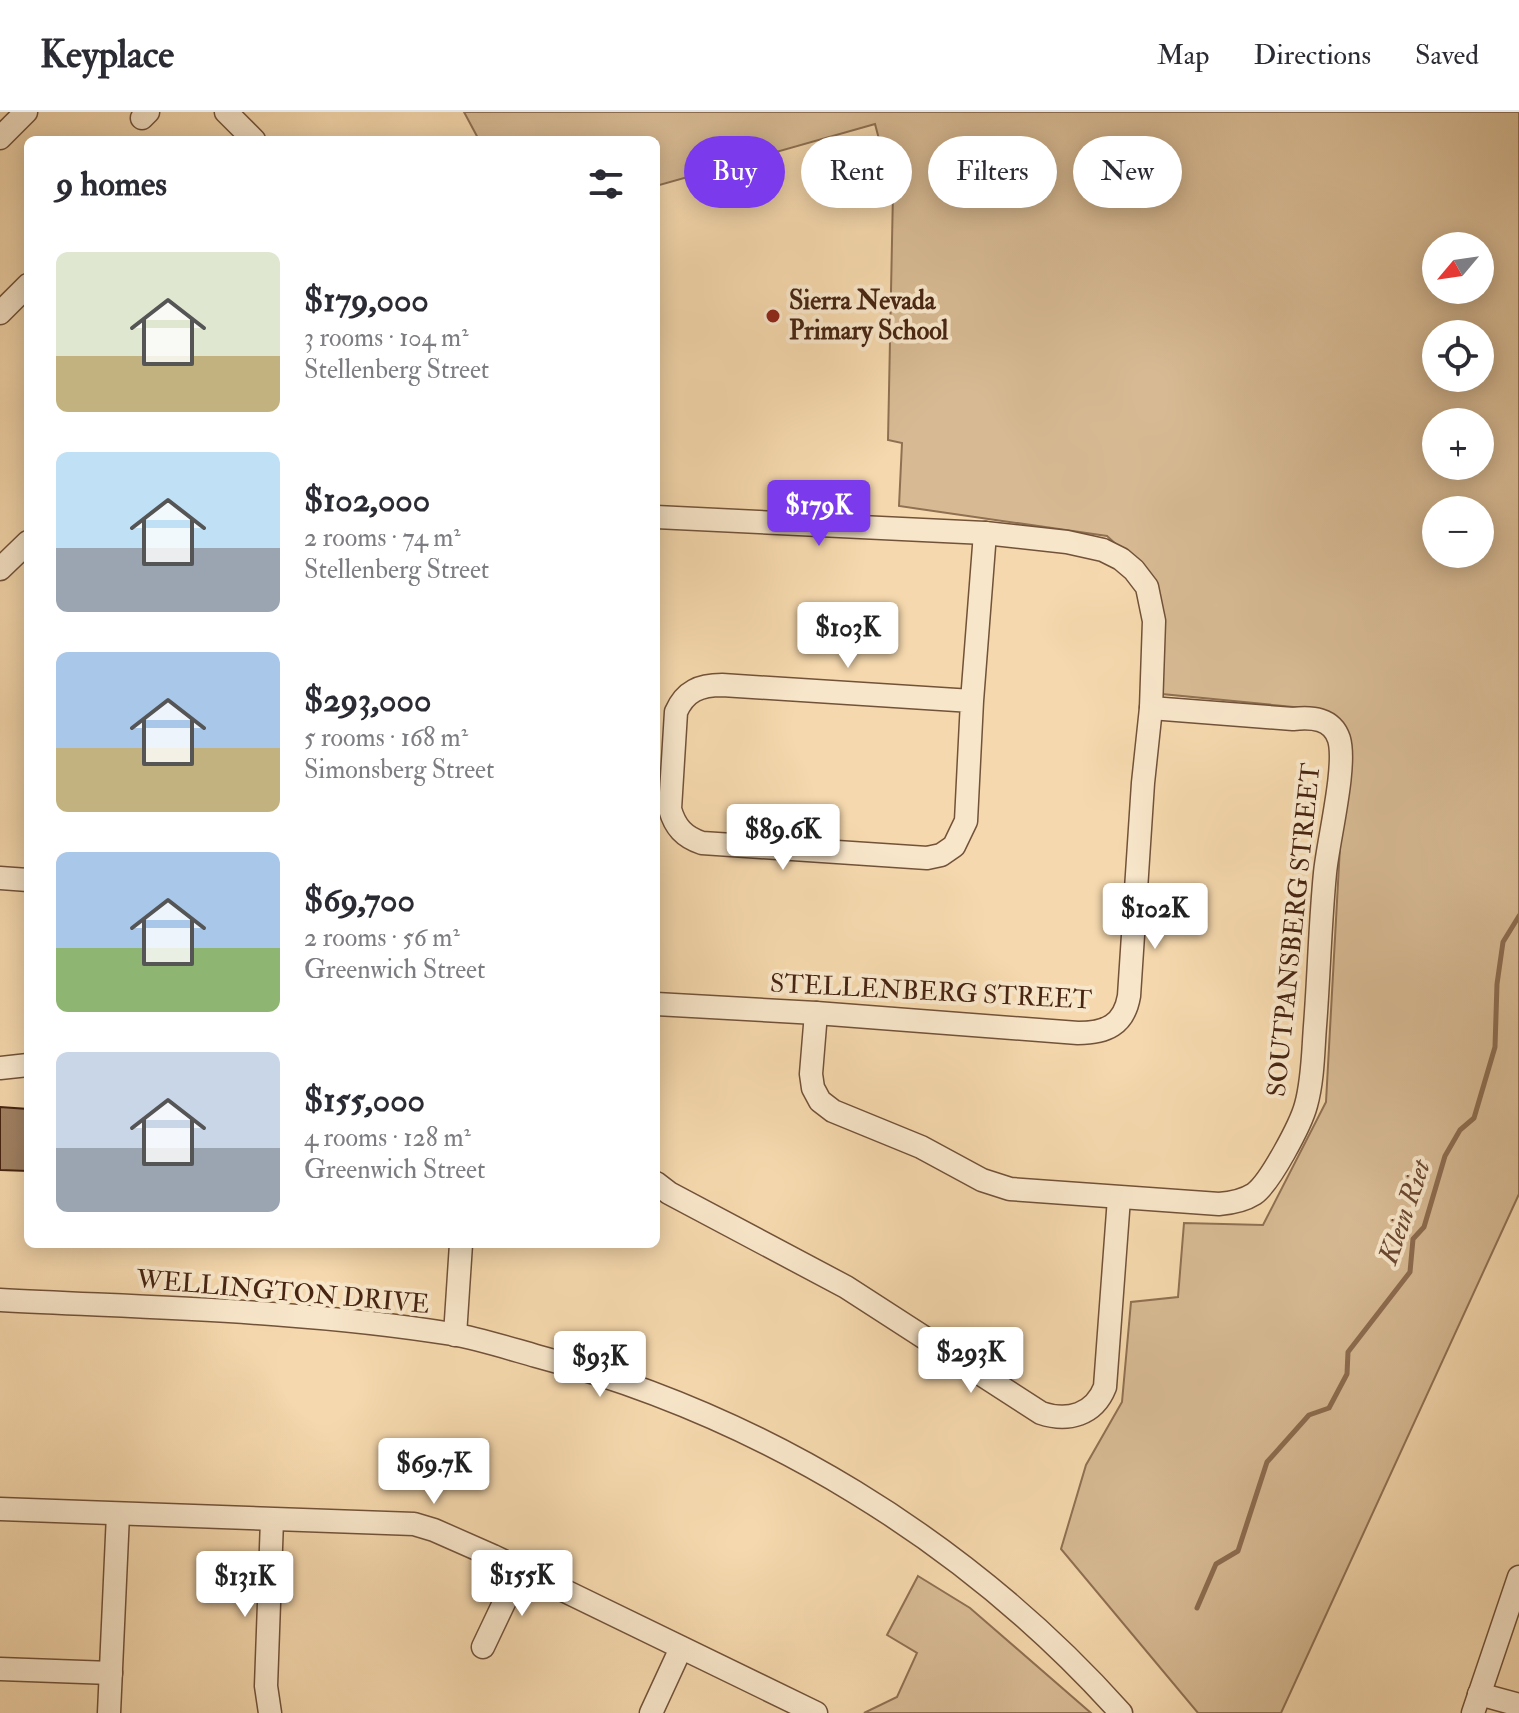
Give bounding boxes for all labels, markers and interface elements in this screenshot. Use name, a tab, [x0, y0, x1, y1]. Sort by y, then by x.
text: Keyplace	[40, 31, 174, 79]
text: Map	[1157, 38, 1210, 73]
text: Directions	[1254, 38, 1371, 73]
text: Saved	[1415, 38, 1479, 73]
chip: Buy	[684, 136, 785, 208]
chip: Rent	[801, 136, 912, 208]
chip: Filters	[928, 136, 1057, 208]
chip: New	[1073, 136, 1182, 208]
icon: filters	[584, 162, 628, 206]
text: 9 homes	[56, 163, 167, 206]
north arrow	[1422, 232, 1494, 304]
map controls	[1422, 232, 1494, 568]
text: $179,000	[304, 279, 429, 322]
icon: home	[120, 284, 216, 380]
place label: Sierra Nevada Primary School	[789, 285, 949, 348]
marker: Sierra Nevada Primary School	[764, 307, 782, 325]
button: locate	[1422, 320, 1494, 392]
text: 3 rooms · 104 m²	[304, 322, 469, 354]
text: Stellenberg Street	[304, 354, 489, 386]
button: +	[1422, 408, 1494, 480]
text: $102,000	[304, 479, 430, 522]
pin: $179K	[763, 480, 875, 548]
icon: home	[120, 484, 216, 580]
text: $179K	[785, 490, 853, 522]
button: −	[1422, 496, 1494, 568]
text: 2 rooms · 74 m²	[304, 522, 461, 554]
text: Stellenberg Street	[304, 554, 489, 586]
pin: $103K	[792, 602, 904, 670]
text: $103K	[815, 612, 881, 644]
text: $293,000	[304, 679, 431, 722]
icon: home	[120, 684, 216, 780]
text: 5 rooms · 168 m²	[304, 722, 468, 754]
text: Simonsberg Street	[304, 754, 494, 786]
street label: SOUTPANSBERG STREET	[1261, 762, 1327, 1098]
pin: $89.6K	[718, 804, 848, 872]
text: $89.6K	[745, 814, 821, 846]
text: $69,700	[304, 879, 415, 922]
pin: $102K	[1099, 883, 1211, 951]
icon: home	[120, 884, 216, 980]
text: $102K	[1121, 893, 1189, 925]
text: 2 rooms · 56 m²	[304, 922, 460, 954]
text: Greenwich Street	[304, 954, 485, 986]
street label: STELLENBERG STREET	[769, 968, 1093, 1016]
text: $155,000	[304, 1079, 425, 1122]
icon: home	[120, 1084, 216, 1180]
text: 4 rooms · 128 m²	[304, 1122, 471, 1154]
text: Greenwich Street	[304, 1154, 485, 1186]
water label: Klein Riet	[1370, 1154, 1440, 1271]
street label: WELLINGTON DRIVE	[134, 1263, 431, 1321]
pin: $293K	[915, 1327, 1027, 1395]
pin: $93K	[553, 1331, 647, 1399]
text: $293K	[936, 1337, 1006, 1369]
text: $93K	[572, 1341, 628, 1373]
pin: $69.7K	[369, 1438, 499, 1506]
text: $69.7K	[396, 1448, 472, 1480]
pin: $155K	[466, 1550, 578, 1618]
pin: $131K	[189, 1551, 301, 1619]
text: $155K	[490, 1560, 554, 1592]
text: $131K	[214, 1561, 276, 1593]

